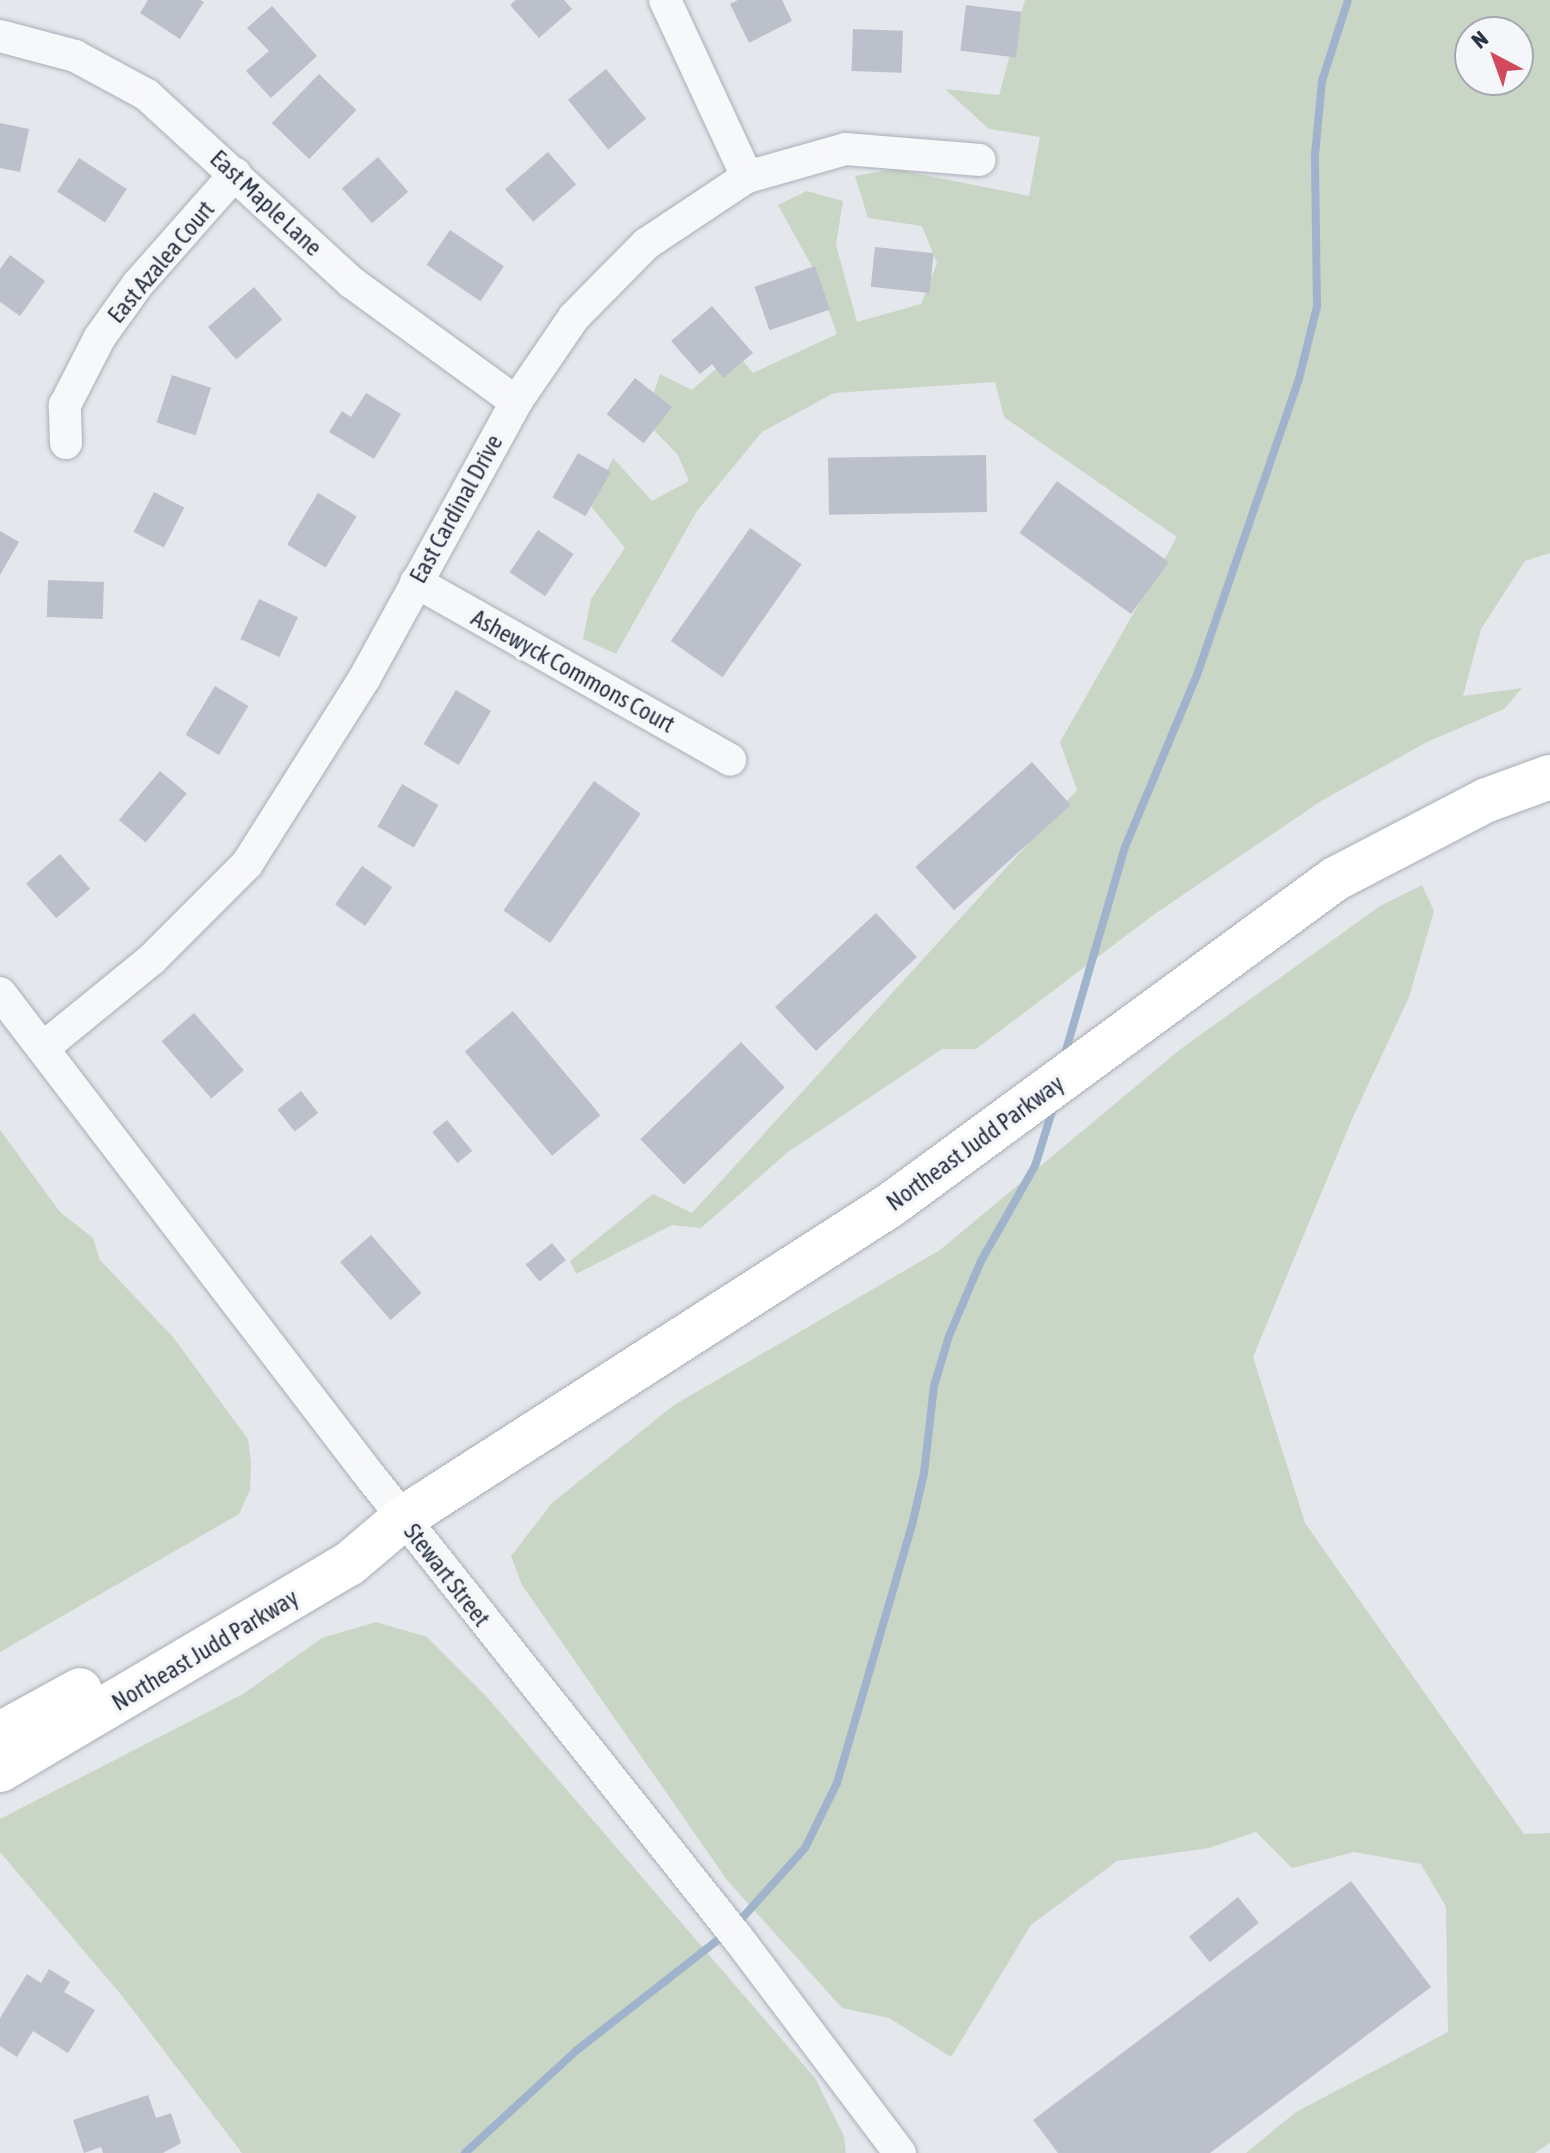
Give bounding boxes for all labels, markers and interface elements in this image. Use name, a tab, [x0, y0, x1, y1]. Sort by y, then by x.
north arrow	[1454, 16, 1534, 96]
text: N	[1466, 25, 1493, 53]
street label: East Maple Lane	[204, 144, 328, 262]
street label: East Azalea Court	[102, 195, 220, 329]
street label: East Cardinal Drive	[403, 430, 509, 588]
street label: Ashewyck Commons Court	[466, 603, 680, 739]
street label: Northeast Judd Parkway	[881, 1069, 1069, 1217]
street label: Stewart Street	[398, 1518, 496, 1632]
street label: Northeast Judd Parkway	[107, 1583, 303, 1717]

